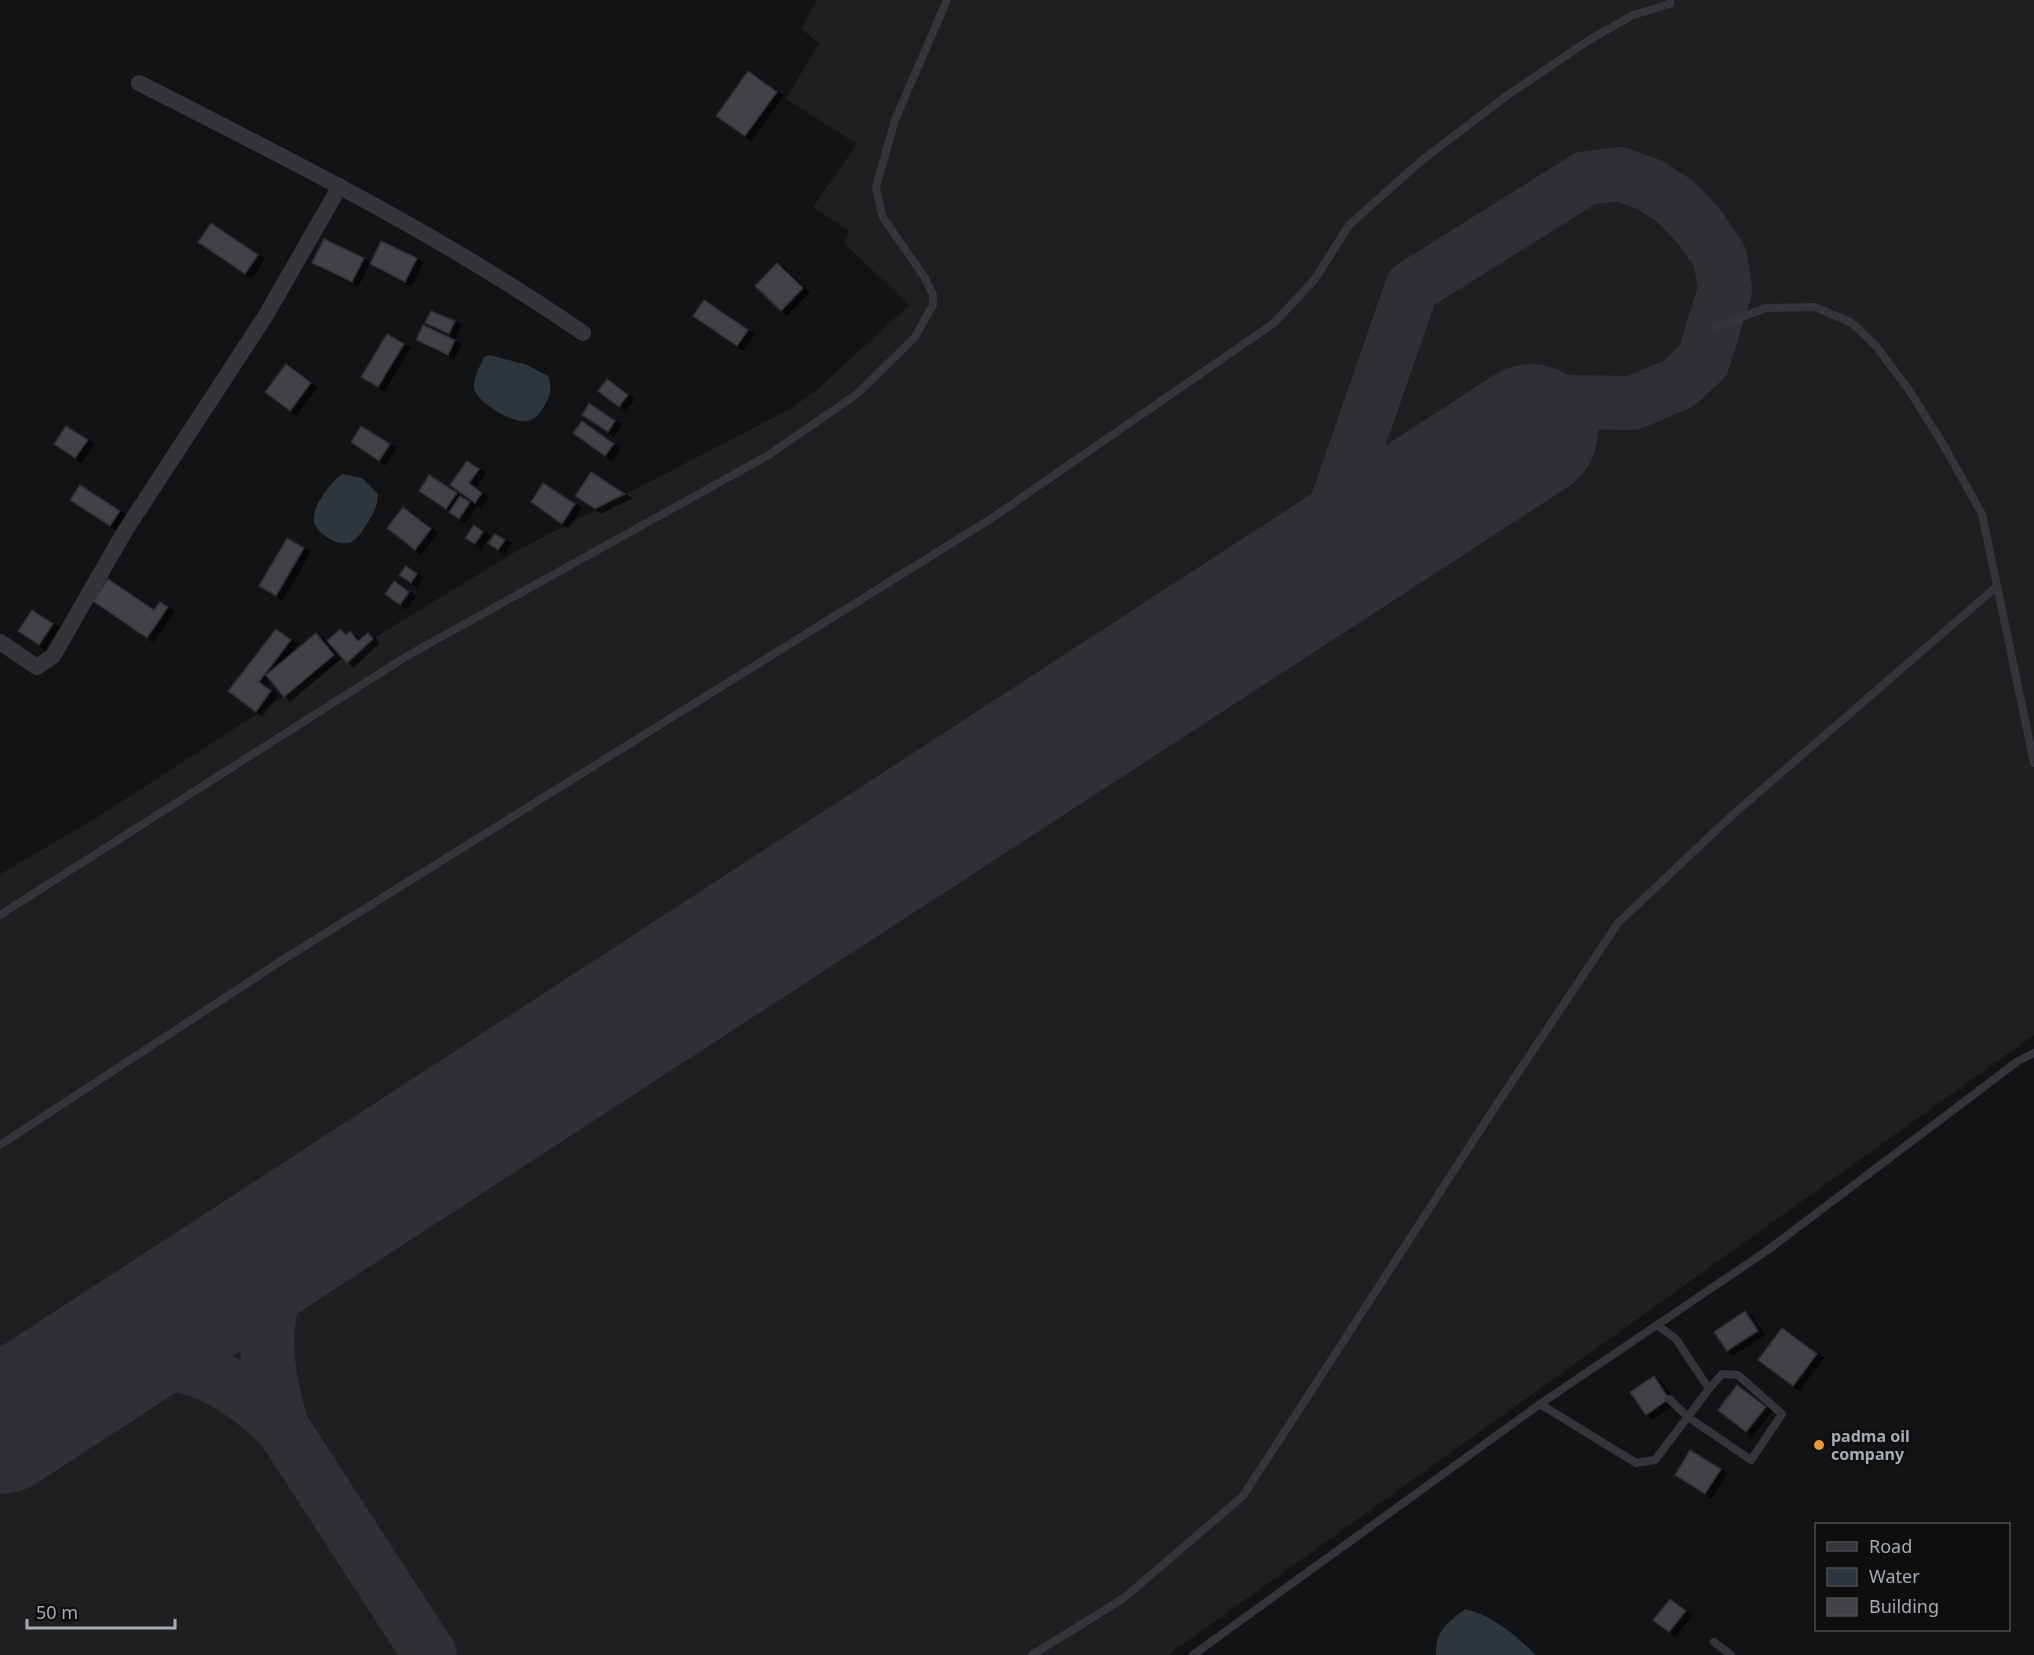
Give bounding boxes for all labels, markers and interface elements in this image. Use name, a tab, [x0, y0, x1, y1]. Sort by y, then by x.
place label: padma oil company	[1831, 1425, 1910, 1465]
marker: padma oil company	[1812, 1438, 1826, 1452]
legend	[1815, 1523, 2010, 1631]
text: Road	[1869, 1534, 1912, 1558]
text: Water	[1869, 1564, 1920, 1588]
scale bar	[27, 1592, 176, 1630]
text: Building	[1869, 1594, 1939, 1618]
text: 50 m	[36, 1600, 78, 1624]

